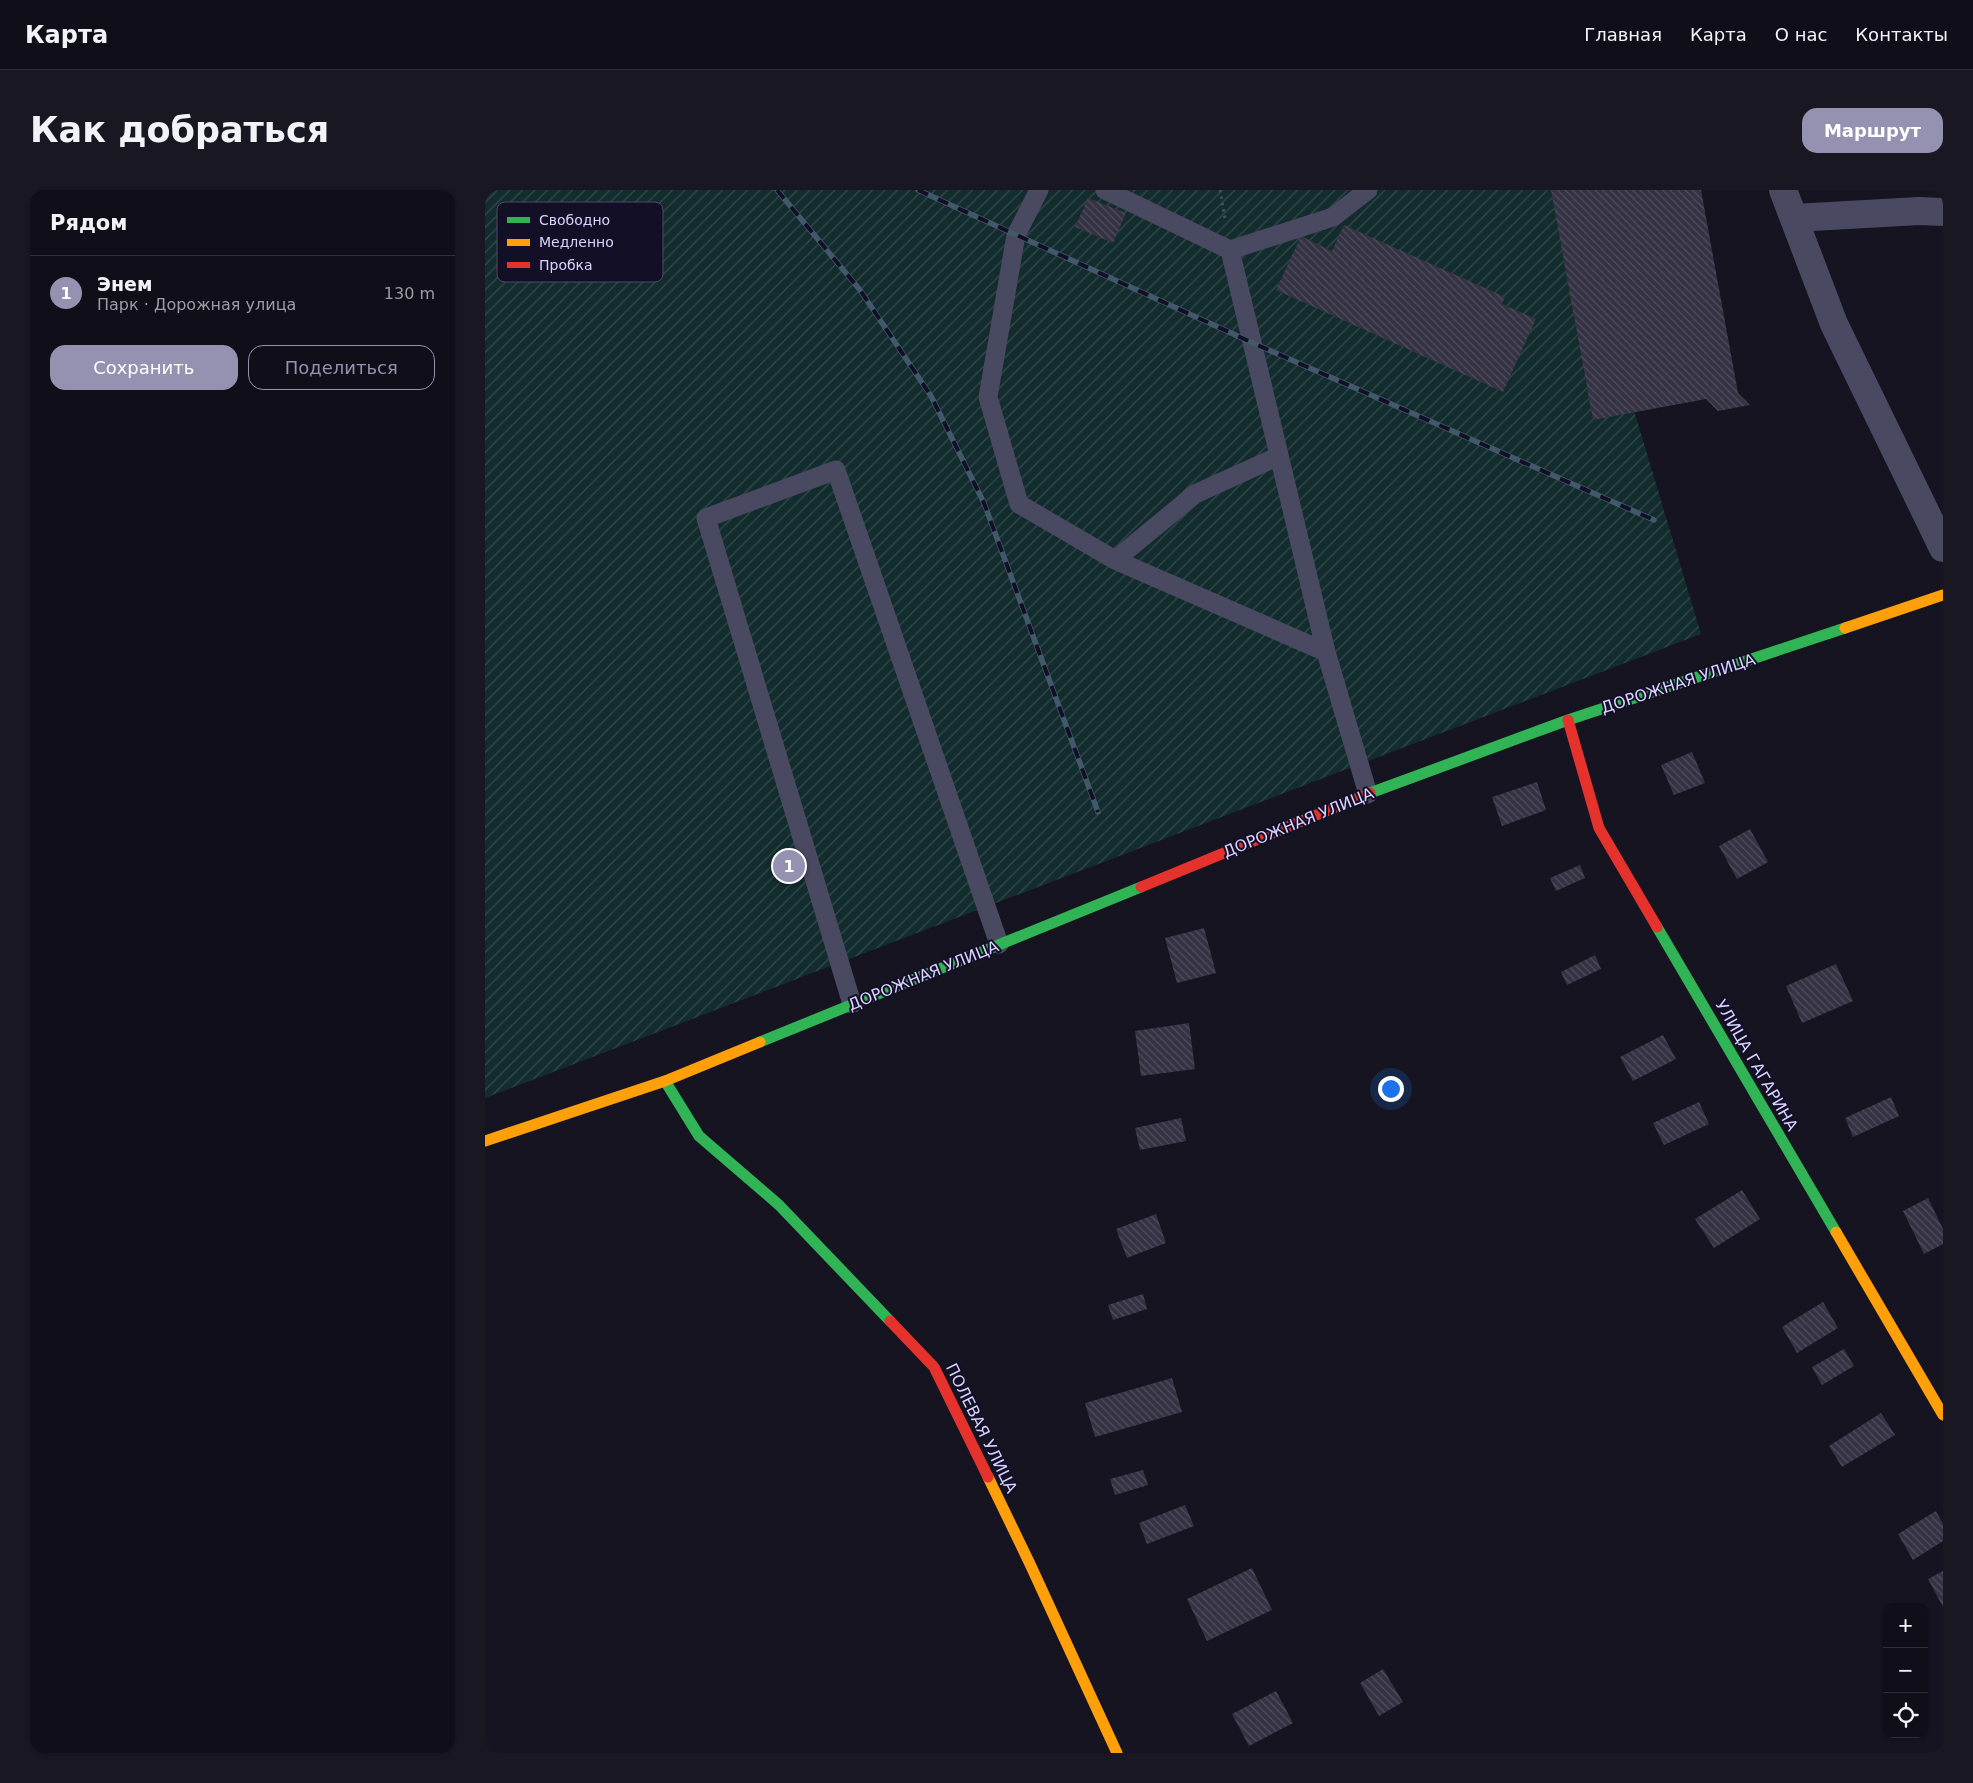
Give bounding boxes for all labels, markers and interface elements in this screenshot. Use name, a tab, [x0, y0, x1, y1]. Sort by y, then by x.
text: Карта	[25, 21, 108, 49]
text: Главная	[1584, 24, 1662, 45]
text: Карта	[1690, 24, 1747, 45]
text: О нас	[1775, 24, 1827, 45]
text: Контакты	[1855, 24, 1948, 45]
button: Маршрут	[1802, 108, 1943, 153]
text: Как добраться	[30, 110, 329, 150]
legend	[497, 202, 663, 282]
text: Рядом	[50, 211, 127, 235]
text: Свободно	[539, 212, 610, 228]
text: Медленно	[539, 234, 614, 250]
text: Пробка	[539, 257, 593, 273]
text: Энем	[97, 273, 153, 295]
text: 1	[60, 284, 72, 303]
text: 130 m	[384, 284, 435, 303]
text: Парк · Дорожная улица	[97, 295, 296, 314]
button: Сохранить	[50, 345, 238, 390]
button: Поделиться	[248, 345, 435, 390]
street label: ДОРОЖНАЯ УЛИЦА	[1599, 650, 1758, 717]
street label: ДОРОЖНАЯ УЛИЦА	[1220, 784, 1376, 861]
pin: 1	[773, 847, 805, 885]
street label: ДОРОЖНАЯ УЛИЦА	[845, 937, 1001, 1014]
street label: УЛИЦА ГАГАРИНА	[1711, 996, 1802, 1134]
your location	[1378, 1076, 1404, 1102]
street label: ПОЛЕВАЯ УЛИЦА	[942, 1360, 1021, 1496]
map controls	[1883, 1603, 1928, 1738]
button: +	[1883, 1603, 1928, 1648]
button: −	[1883, 1648, 1928, 1693]
button: locate	[1883, 1693, 1928, 1738]

